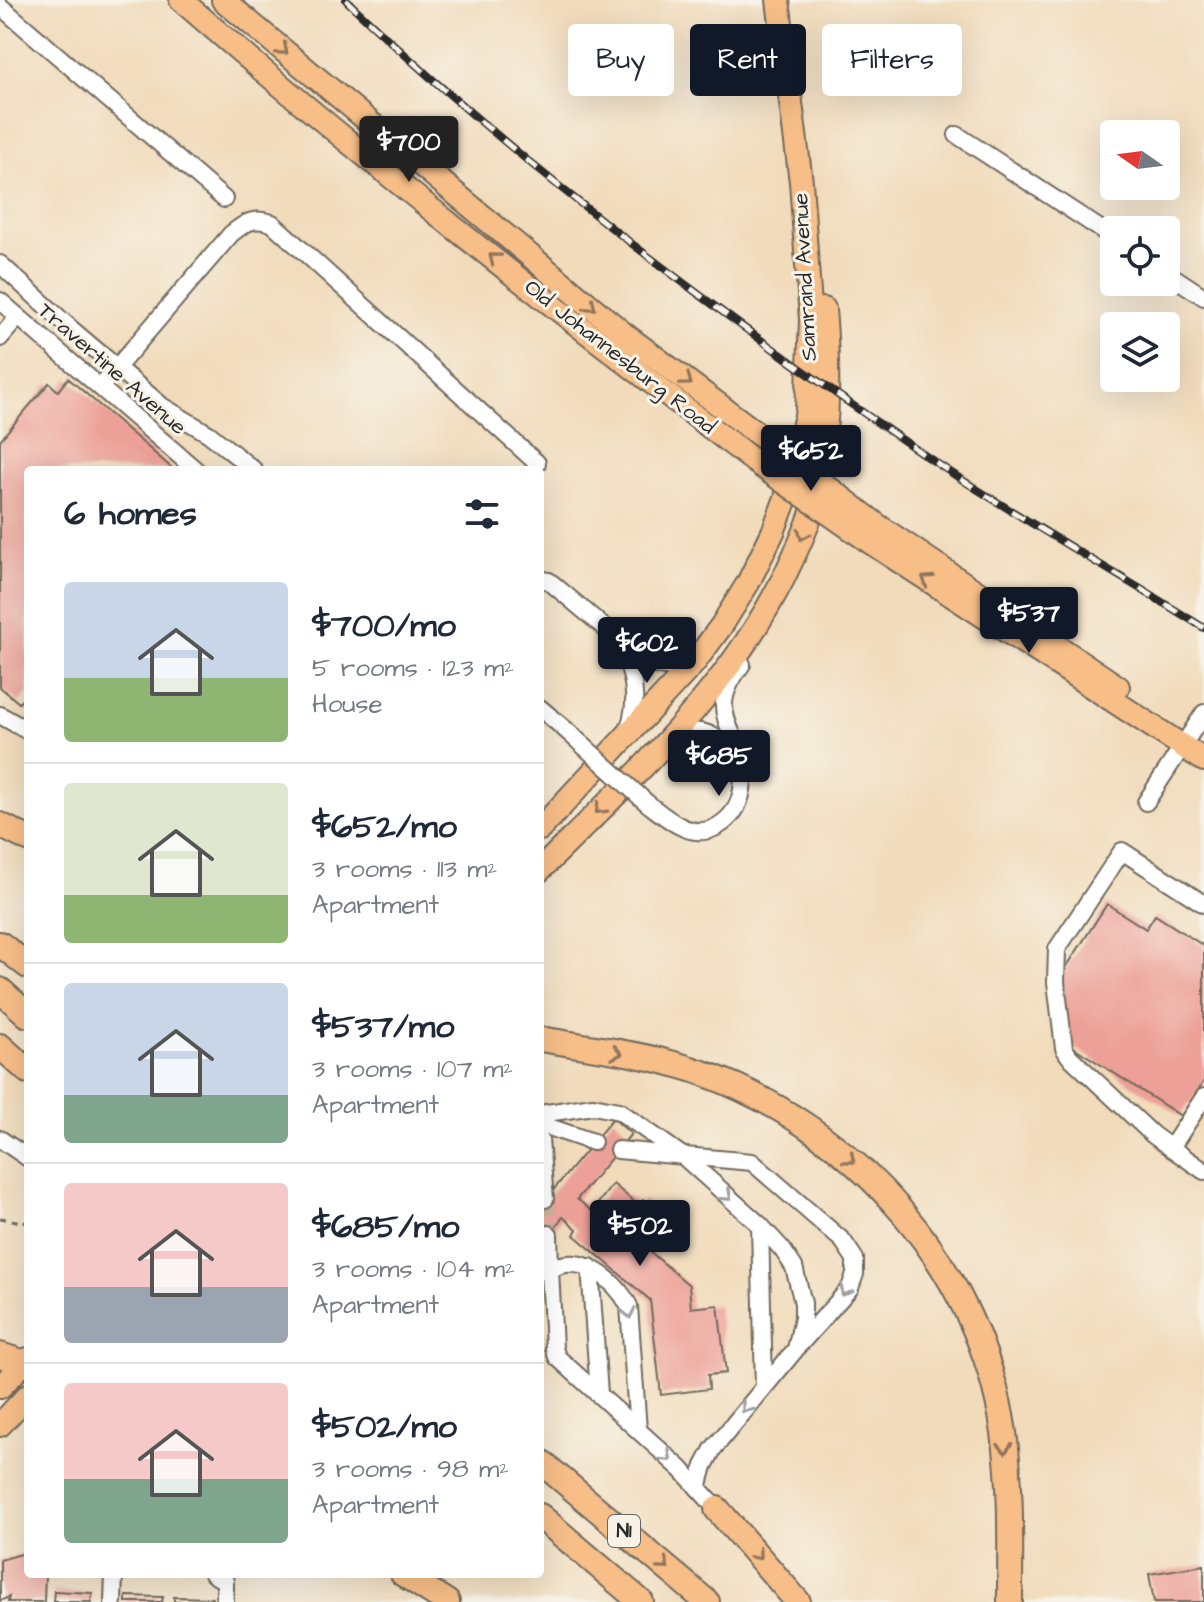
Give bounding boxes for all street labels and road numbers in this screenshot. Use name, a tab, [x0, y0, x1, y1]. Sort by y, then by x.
street label: Samrand Avenue	[785, 192, 825, 362]
street label: Old Johannesburg Road	[517, 272, 722, 443]
street label: Travertine Avenue	[31, 296, 193, 442]
road number: N1	[608, 1515, 640, 1547]

